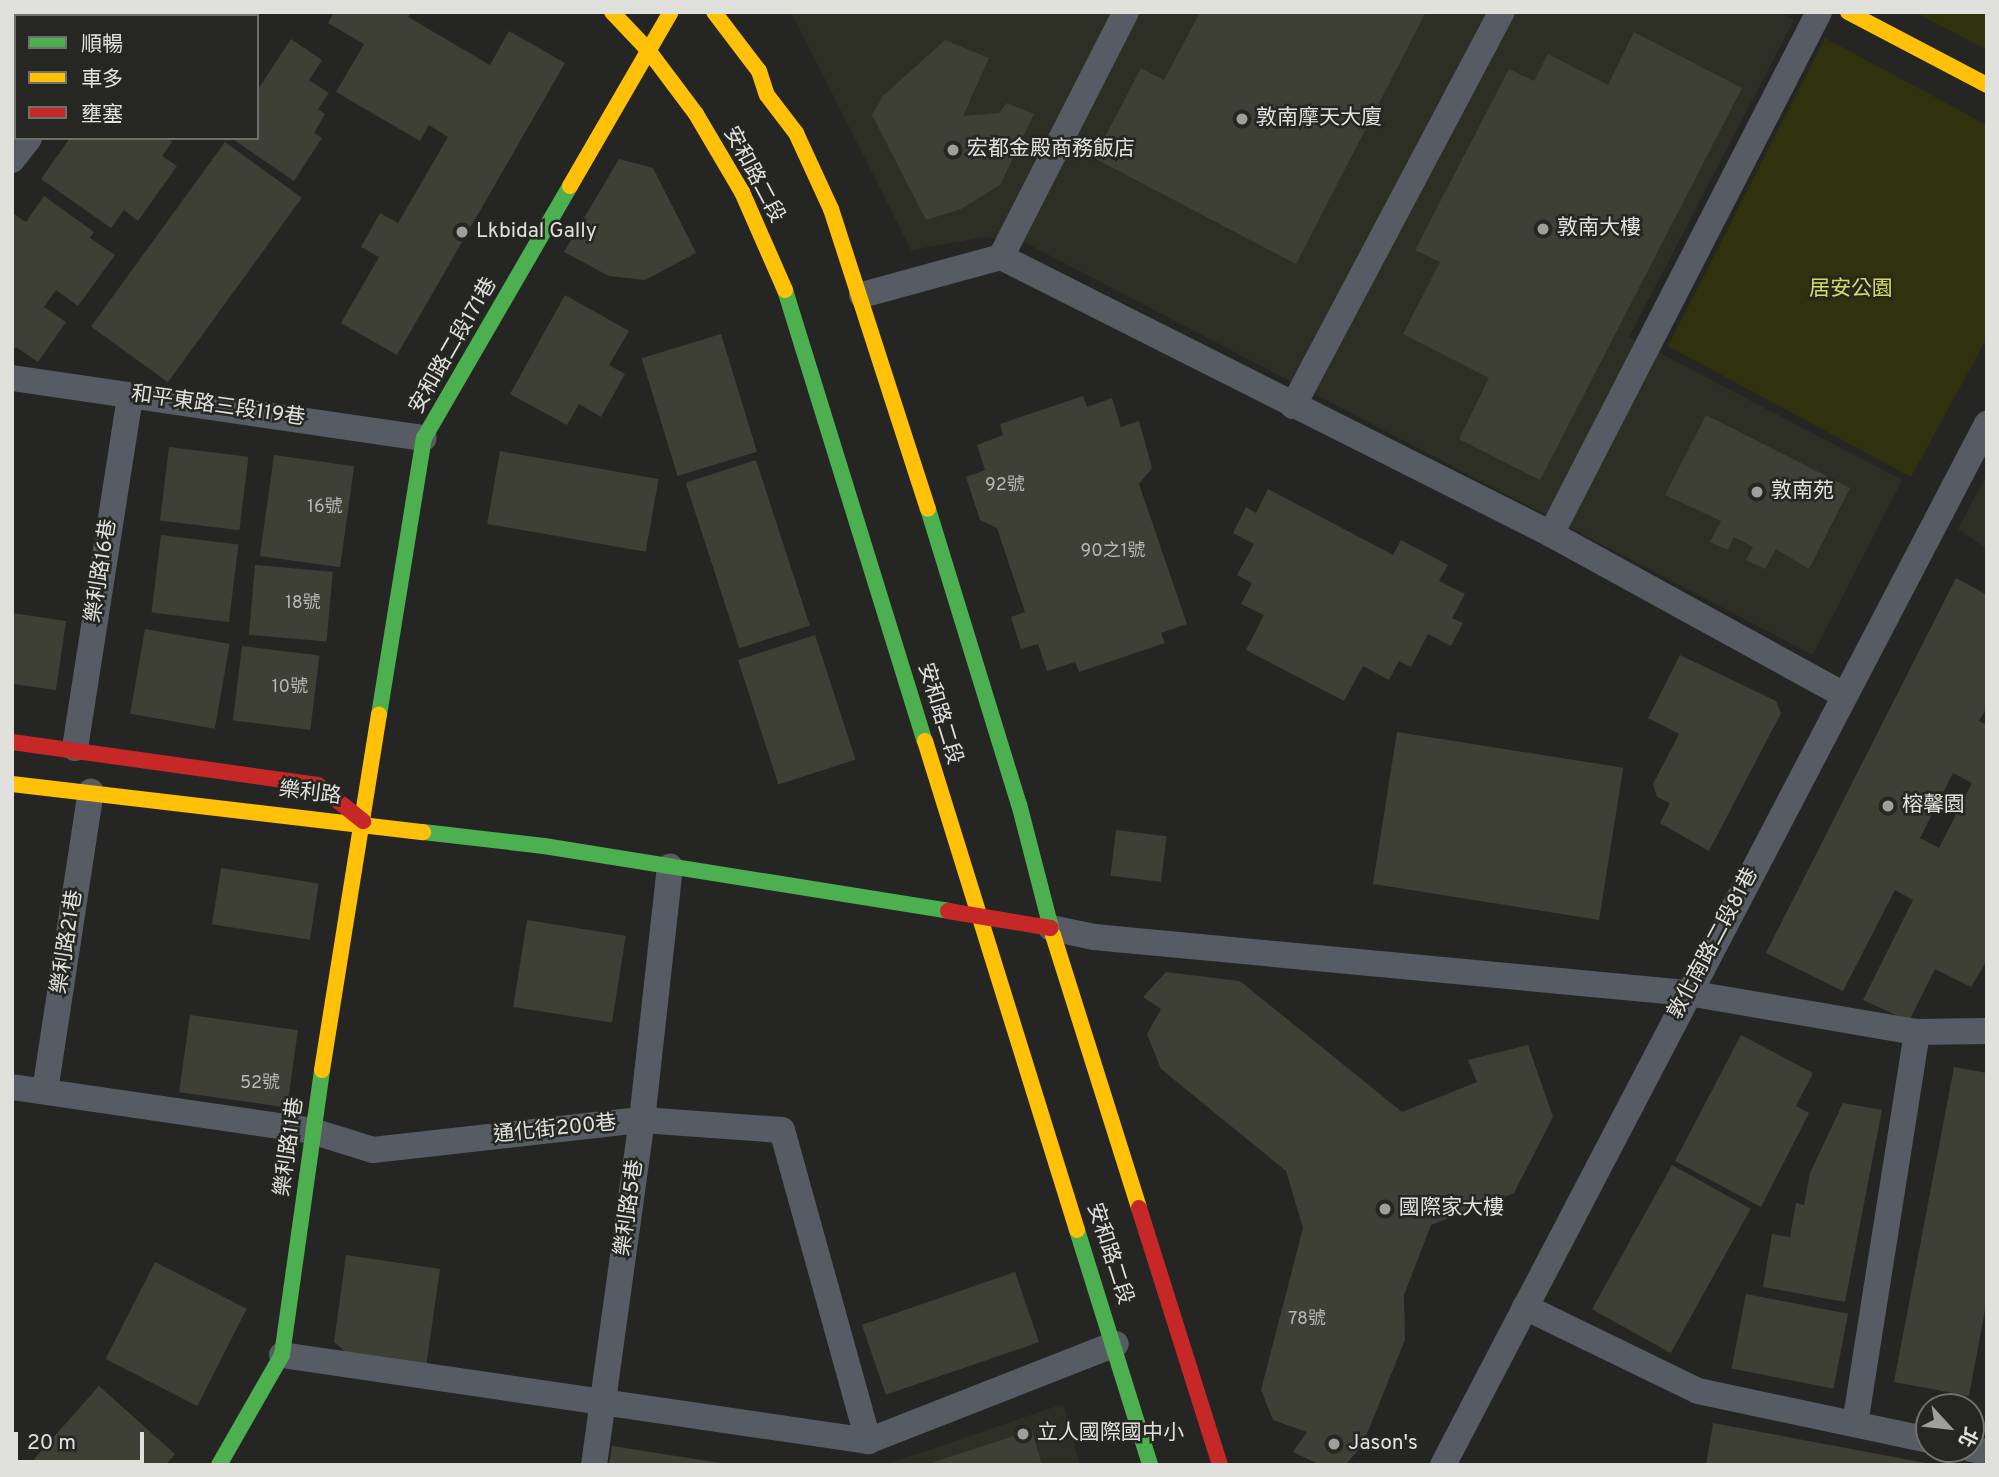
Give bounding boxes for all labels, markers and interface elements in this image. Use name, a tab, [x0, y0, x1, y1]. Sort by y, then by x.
legend	[14, 14, 259, 140]
text: 順暢	[81, 32, 123, 59]
text: 車多	[81, 67, 123, 94]
text: 壅塞	[81, 102, 123, 129]
place label: 敦南摩天大廈	[1256, 106, 1382, 132]
marker: 敦南摩天大廈	[1234, 111, 1250, 127]
street label: 安和路二段	[717, 123, 789, 227]
place label: 宏都金殿商務飯店	[967, 137, 1135, 163]
marker: 宏都金殿商務飯店	[945, 142, 961, 158]
place label: 敦南大樓	[1557, 216, 1641, 242]
place label: Lkbidal Gally	[476, 219, 597, 245]
marker: 敦南大樓	[1535, 221, 1551, 237]
marker: Lkbidal Gally	[454, 224, 470, 240]
street label: 安和路二段171巷	[405, 273, 503, 419]
park label: 居安公園	[1809, 277, 1893, 303]
street label: 和平東路三段119巷	[129, 382, 307, 432]
house number: 92號	[985, 475, 1025, 497]
place label: 敦南苑	[1771, 479, 1834, 505]
marker: 敦南苑	[1749, 484, 1765, 500]
house number: 16號	[307, 497, 343, 519]
street label: 樂利路16巷	[81, 517, 123, 625]
house number: 90之1號	[1081, 541, 1145, 563]
house number: 18號	[285, 593, 321, 615]
street label: 安和路二段	[912, 660, 966, 768]
house number: 10號	[272, 677, 308, 699]
street label: 樂利路	[277, 778, 343, 810]
place label: 榕馨園	[1902, 793, 1965, 819]
marker: 榕馨園	[1880, 798, 1896, 814]
street label: 敦化南路二段81巷	[1664, 864, 1764, 1024]
street label: 樂利路21巷	[47, 888, 89, 996]
house number: 52號	[240, 1073, 280, 1095]
street label: 樂利路11巷	[271, 1096, 309, 1198]
street label: 通化街200巷	[492, 1111, 618, 1149]
street label: 樂利路5巷	[611, 1158, 649, 1258]
place label: 國際家大樓	[1399, 1196, 1504, 1222]
street label: 安和路二段	[1081, 1200, 1137, 1308]
marker: 國際家大樓	[1377, 1201, 1393, 1217]
house number: 78號	[1288, 1309, 1326, 1331]
north arrow	[1915, 1393, 1985, 1463]
scale bar	[18, 1418, 147, 1462]
place label: 立人國際國中小	[1037, 1421, 1184, 1447]
text: 北	[1952, 1423, 1982, 1451]
marker: 立人國際國中小	[1015, 1426, 1031, 1442]
text: 20 m	[27, 1430, 76, 1457]
place label: Jason's	[1348, 1431, 1418, 1457]
marker: Jason's	[1326, 1436, 1342, 1452]

